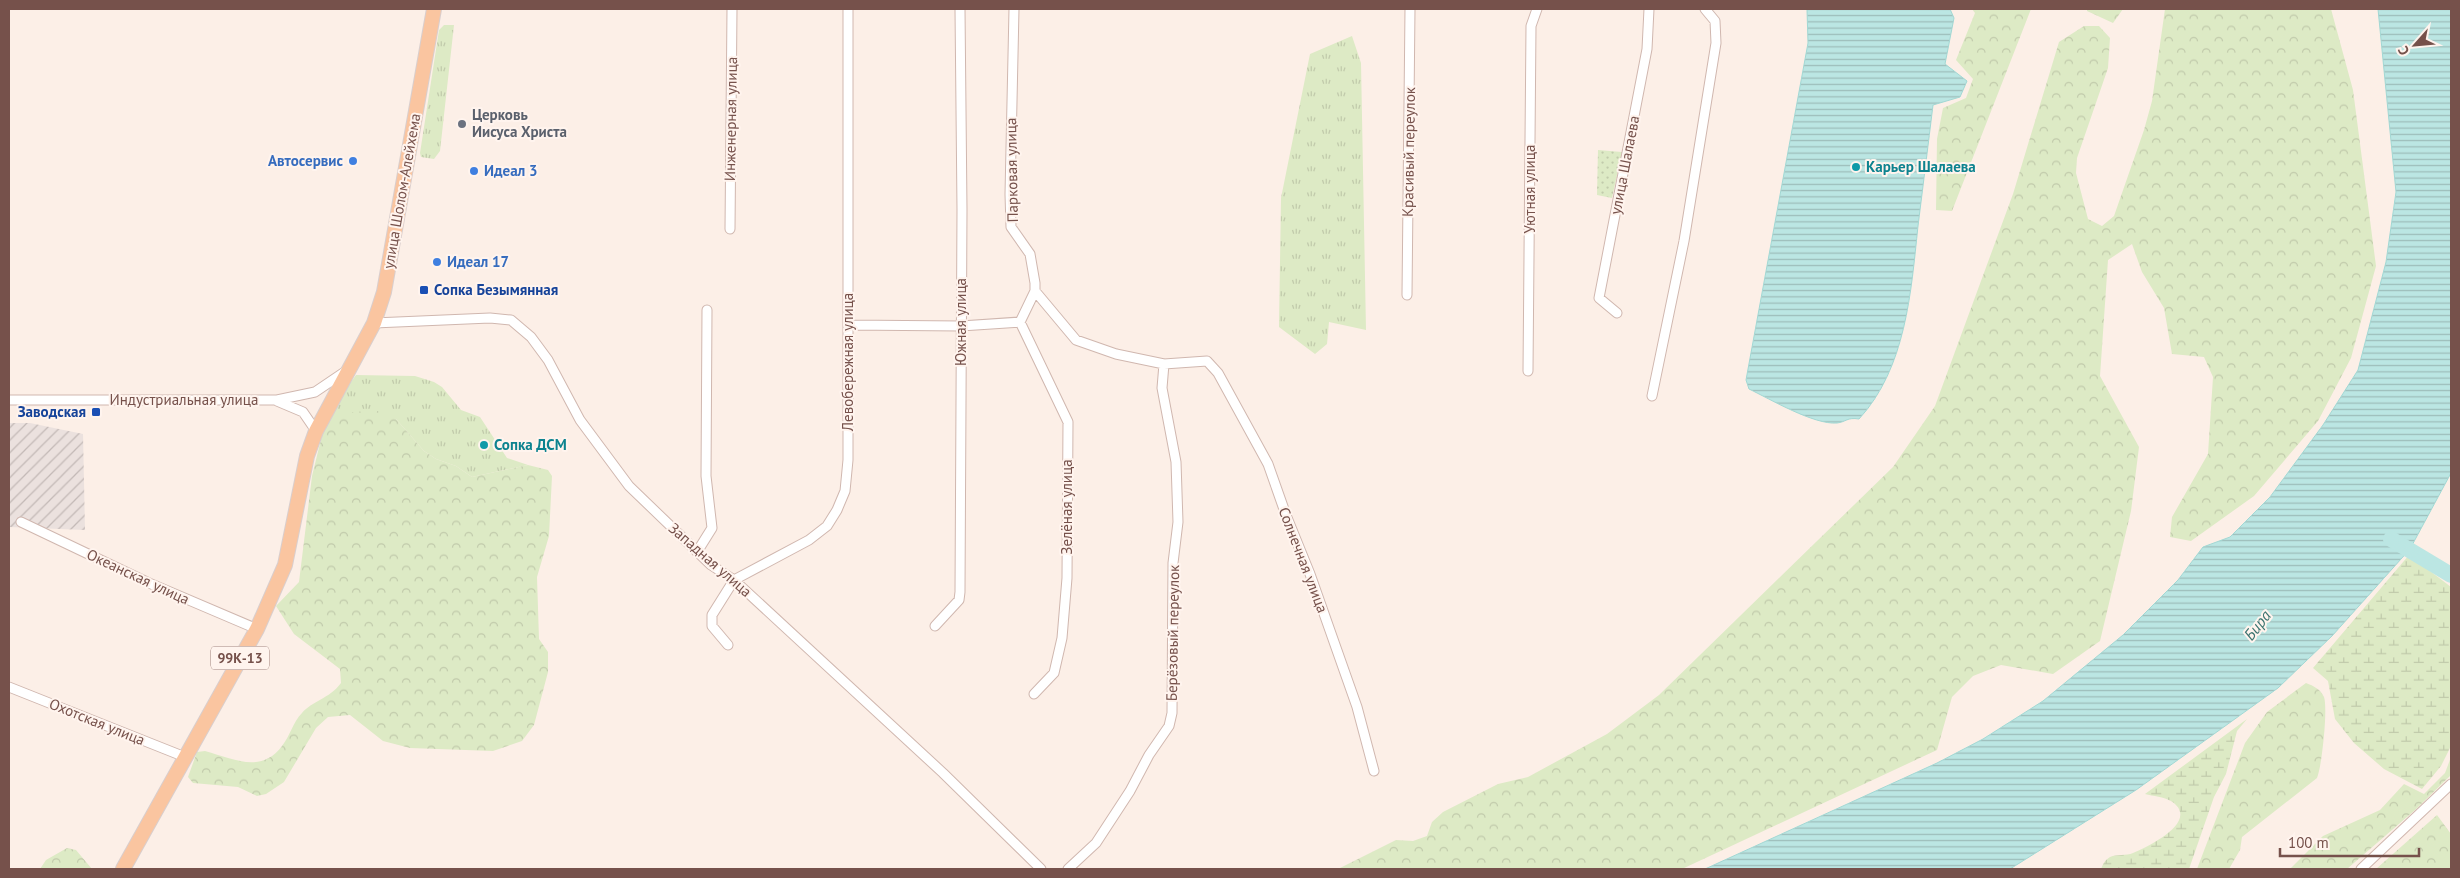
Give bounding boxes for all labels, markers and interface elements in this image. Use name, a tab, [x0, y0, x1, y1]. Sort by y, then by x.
north arrow	[2390, 20, 2440, 70]
text: С	[2394, 43, 2413, 58]
street label: Инженерная улица	[720, 57, 741, 181]
street label: Красивый переулок	[1398, 86, 1419, 217]
place label: Церковь Иисуса Христа	[472, 105, 567, 141]
street label: улица Шолом-Алейхема	[378, 112, 425, 270]
street label: улица Шалаева	[1606, 114, 1643, 216]
street label: Парковая улица	[1001, 117, 1022, 223]
marker: Церковь Иисуса Христа	[456, 118, 468, 130]
street label: Уютная улица	[1520, 145, 1539, 233]
place label: Автосервис	[268, 151, 344, 170]
marker: Автосервис	[347, 155, 359, 167]
place label: Карьер Шалаева	[1866, 157, 1976, 176]
place label: Идеал 3	[484, 161, 538, 180]
marker: Карьер Шалаева	[1850, 161, 1862, 173]
marker: Идеал 3	[468, 165, 480, 177]
place label: Идеал 17	[447, 252, 509, 271]
marker: Идеал 17	[431, 256, 443, 268]
street label: Южная улица	[951, 278, 970, 366]
place label: Сопка Безымянная	[434, 280, 558, 299]
marker: Сопка Безымянная	[418, 284, 430, 296]
street label: Левобережная улица	[838, 293, 857, 432]
street label: Индустриальная улица	[110, 390, 258, 409]
place label: Заводская	[18, 402, 86, 421]
marker: Заводская	[90, 406, 102, 418]
place label: Сопка ДСМ	[494, 435, 567, 454]
marker: Сопка ДСМ	[478, 439, 490, 451]
street label: Зелёная улица	[1057, 459, 1076, 555]
street label: Солнечная улица	[1275, 504, 1332, 615]
street label: Западная улица	[665, 518, 756, 601]
street label: Океанская улица	[84, 544, 193, 609]
street label: Берёзовый переулок	[1162, 564, 1183, 701]
water label: Бира	[2239, 606, 2275, 644]
road number: 99К-13	[211, 646, 269, 670]
street label: Охотская улица	[47, 694, 148, 749]
scale bar	[2280, 826, 2419, 858]
text: 100 m	[2288, 833, 2329, 852]

